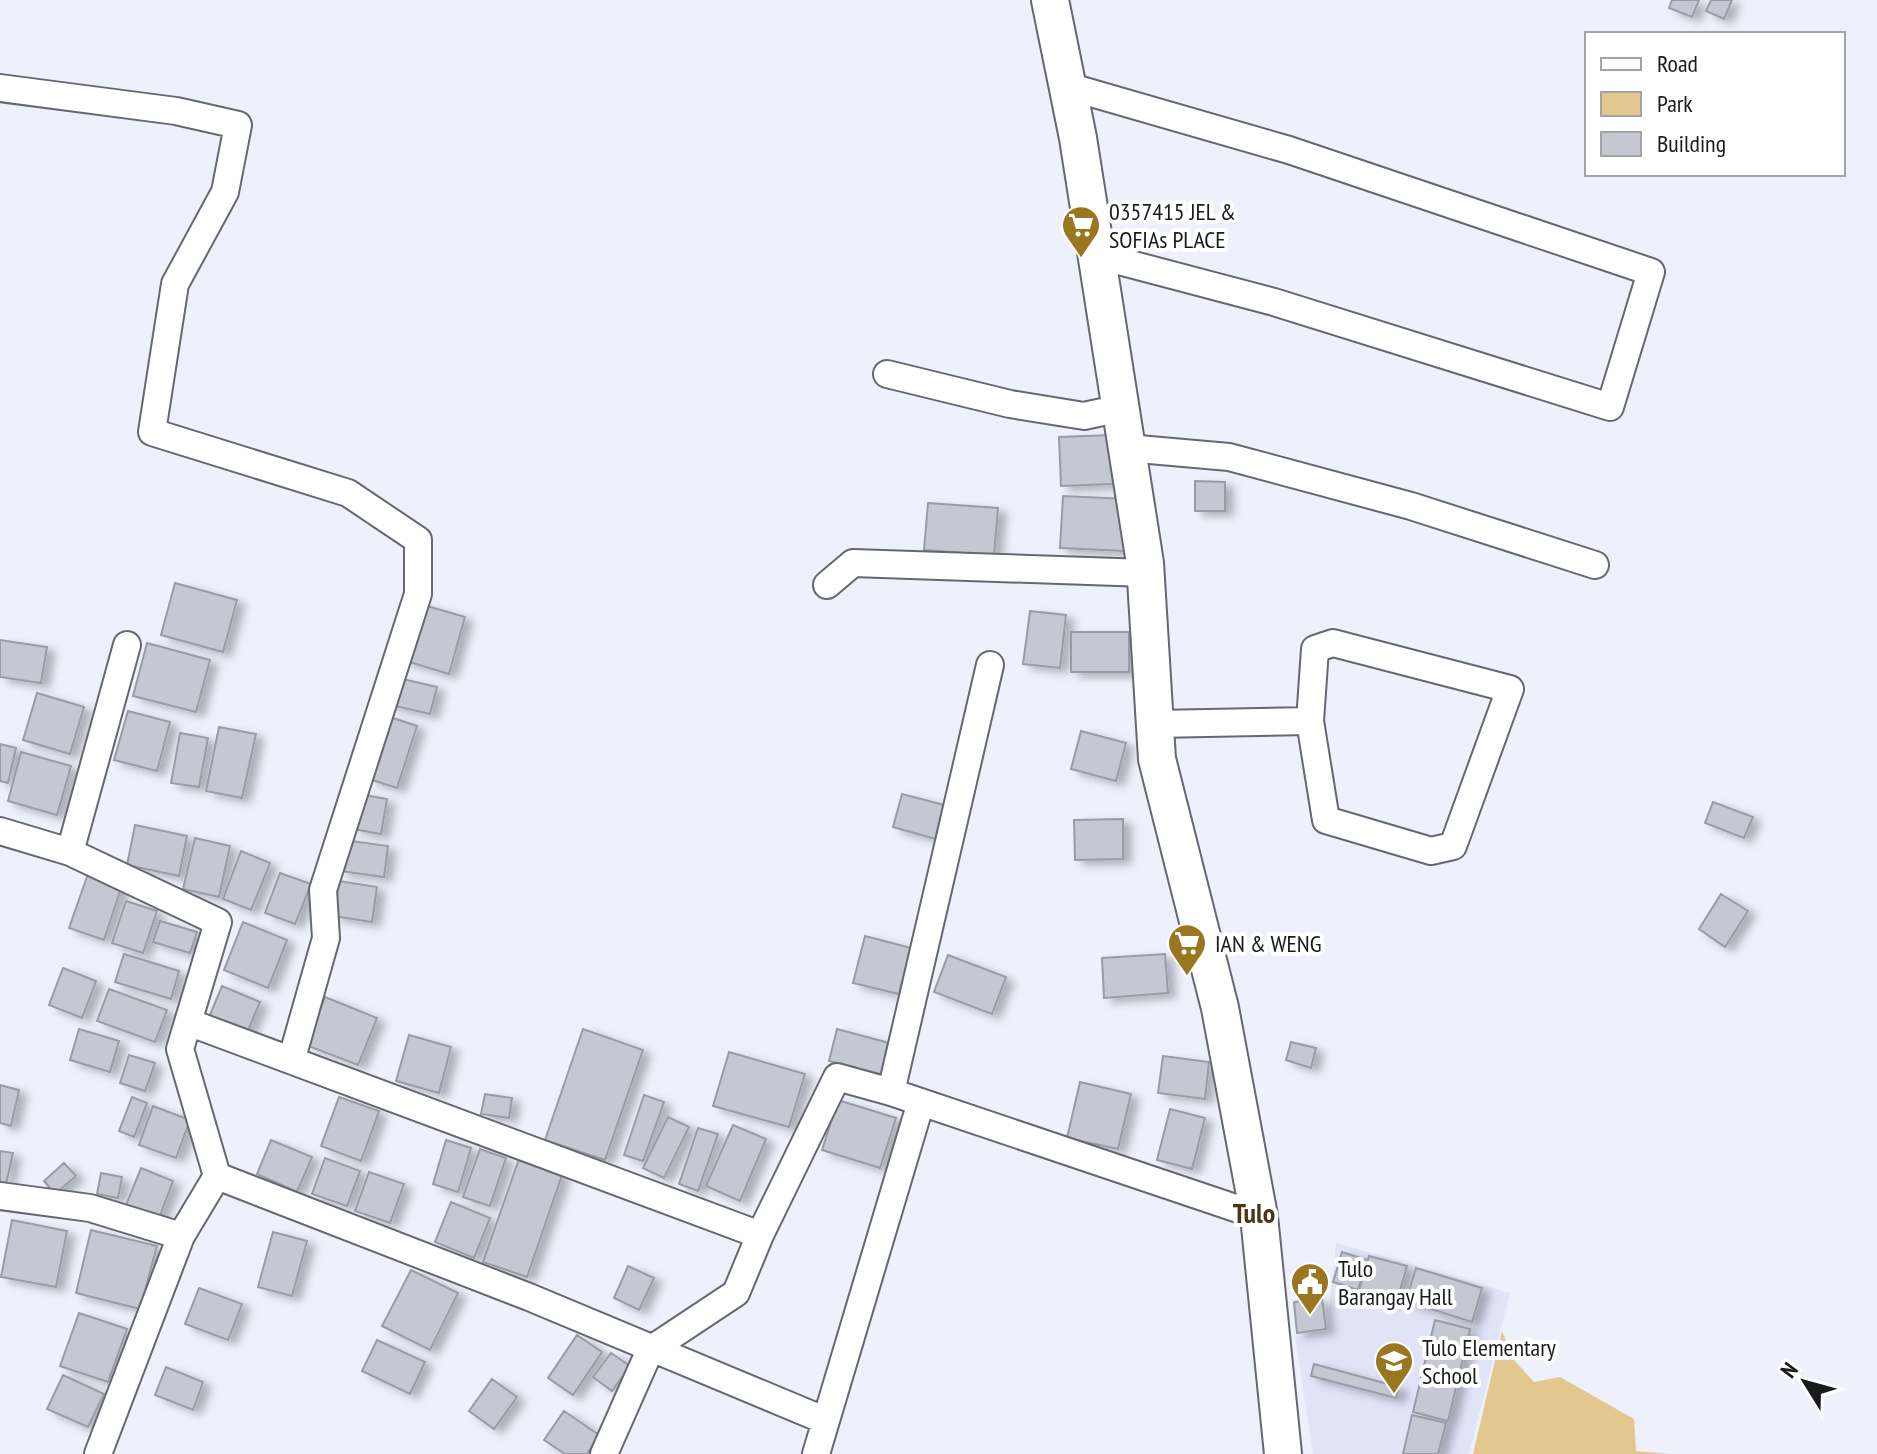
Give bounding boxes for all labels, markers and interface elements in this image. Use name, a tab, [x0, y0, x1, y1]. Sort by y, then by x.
legend	[1585, 32, 1845, 176]
text: Road	[1657, 48, 1698, 79]
text: Park	[1657, 88, 1693, 119]
text: Building	[1657, 128, 1726, 159]
place label: 0357415 JEL & SOFIAs PLACE	[1109, 196, 1236, 255]
supermarket icon: 0357415 JEL & SOFIAs PLACE	[1060, 204, 1102, 259]
supermarket icon: IAN & WENG	[1166, 922, 1208, 977]
place label: IAN & WENG	[1215, 928, 1322, 959]
district label: Tulo	[1233, 1194, 1275, 1231]
place label: Tulo Barangay Hall	[1338, 1253, 1453, 1312]
public building icon: Tulo Barangay Hall	[1289, 1261, 1331, 1316]
place label: Tulo Elementary School	[1422, 1332, 1556, 1391]
school or university icon: Tulo Elementary School	[1373, 1340, 1415, 1395]
north arrow	[1765, 1342, 1845, 1422]
text: N	[1774, 1357, 1804, 1383]

